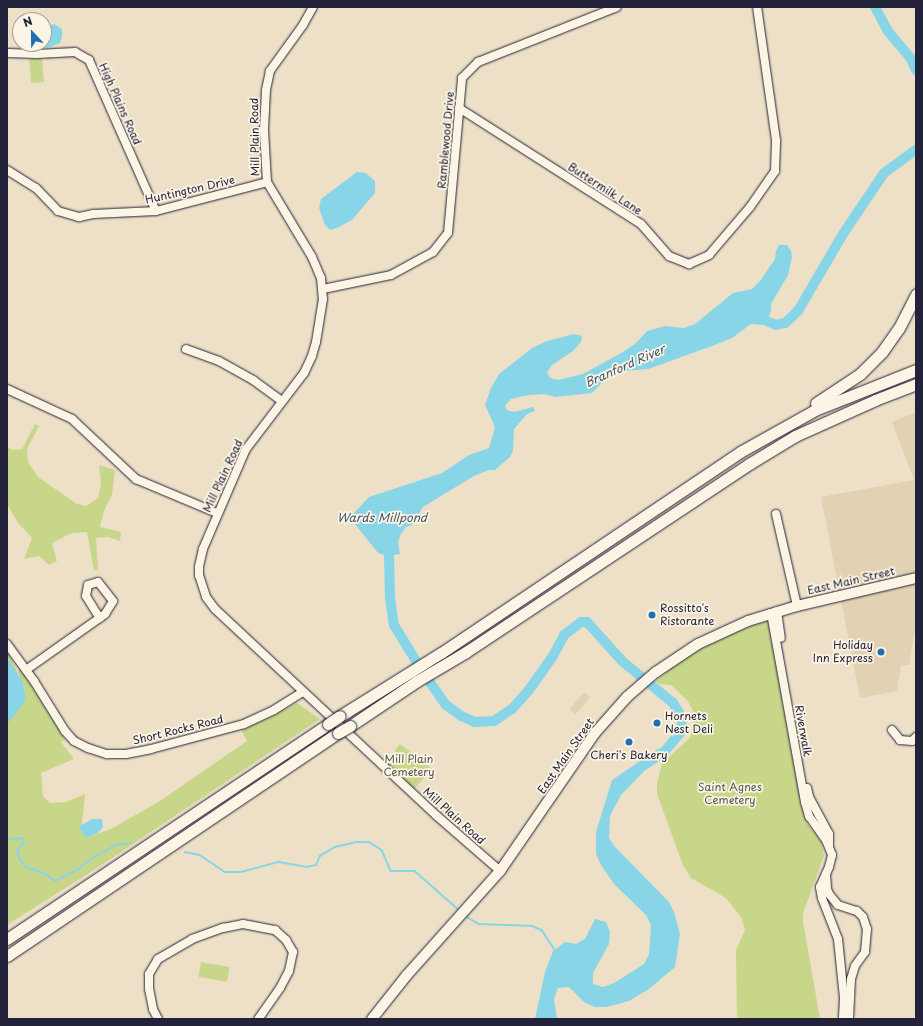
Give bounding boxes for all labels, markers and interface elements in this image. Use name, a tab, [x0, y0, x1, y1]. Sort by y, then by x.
north arrow	[12, 12, 52, 52]
text: N	[20, 12, 35, 31]
street label: High Plains Road	[96, 61, 144, 147]
street label: Ramblewood Drive	[435, 91, 457, 189]
street label: Mill Plain Road	[248, 97, 262, 177]
street label: Buttermilk Lane	[565, 160, 645, 218]
street label: Huntington Drive	[144, 173, 236, 207]
water label: Branford River	[583, 342, 667, 390]
street label: Mill Plain Road	[200, 437, 246, 515]
water label: Wards Millpond	[337, 511, 427, 525]
street label: East Main Street	[806, 565, 896, 597]
place label: Rossitto's Ristorante	[660, 602, 715, 628]
marker: Rossitto's Ristorante	[647, 610, 657, 620]
place label: Holiday Inn Express	[812, 639, 873, 665]
marker: Holiday Inn Express	[876, 647, 886, 657]
street label: Riverwalk	[792, 704, 814, 758]
place label: Hornets Nest Deli	[665, 710, 713, 736]
street label: Short Rocks Road	[131, 712, 225, 748]
street label: East Main Street	[535, 716, 597, 796]
marker: Hornets Nest Deli	[652, 718, 662, 728]
marker: Cheri's Bakery	[624, 737, 634, 747]
place label: Cheri's Bakery	[590, 748, 668, 762]
park label: Mill Plain Cemetery	[383, 753, 435, 779]
park label: Saint Agnes Cemetery	[698, 781, 762, 807]
street label: Mill Plain Road	[420, 785, 488, 847]

